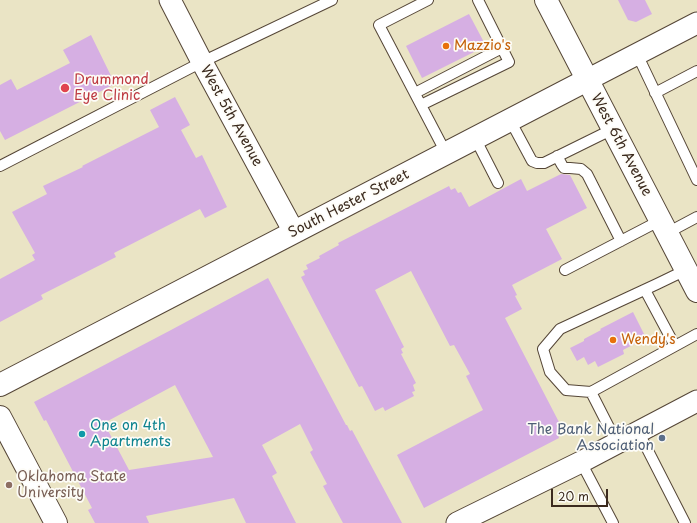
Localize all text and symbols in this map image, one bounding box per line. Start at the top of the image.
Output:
place label: Mazzio's [454,38,511,54]
marker: Mazzio's [441,41,451,51]
street label: West 5th Avenue [196,63,266,169]
place label: Drummond Eye Clinic [74,72,149,104]
marker: Drummond Eye Clinic [59,82,71,94]
street label: West 6th Avenue [587,91,655,199]
street label: South Hester Street [286,166,412,242]
place label: Wendy's [621,332,676,348]
marker: Wendy's [608,335,618,345]
place label: One on 4th Apartments [90,418,171,450]
place label: The Bank National Association [527,422,654,454]
marker: One on 4th Apartments [77,429,87,439]
marker: The Bank National Association [657,433,667,443]
place label: Oklahoma State University [17,469,126,502]
marker: Oklahoma State University [4,480,14,490]
scale bar [553,481,610,507]
text: 20 m [558,487,589,505]

